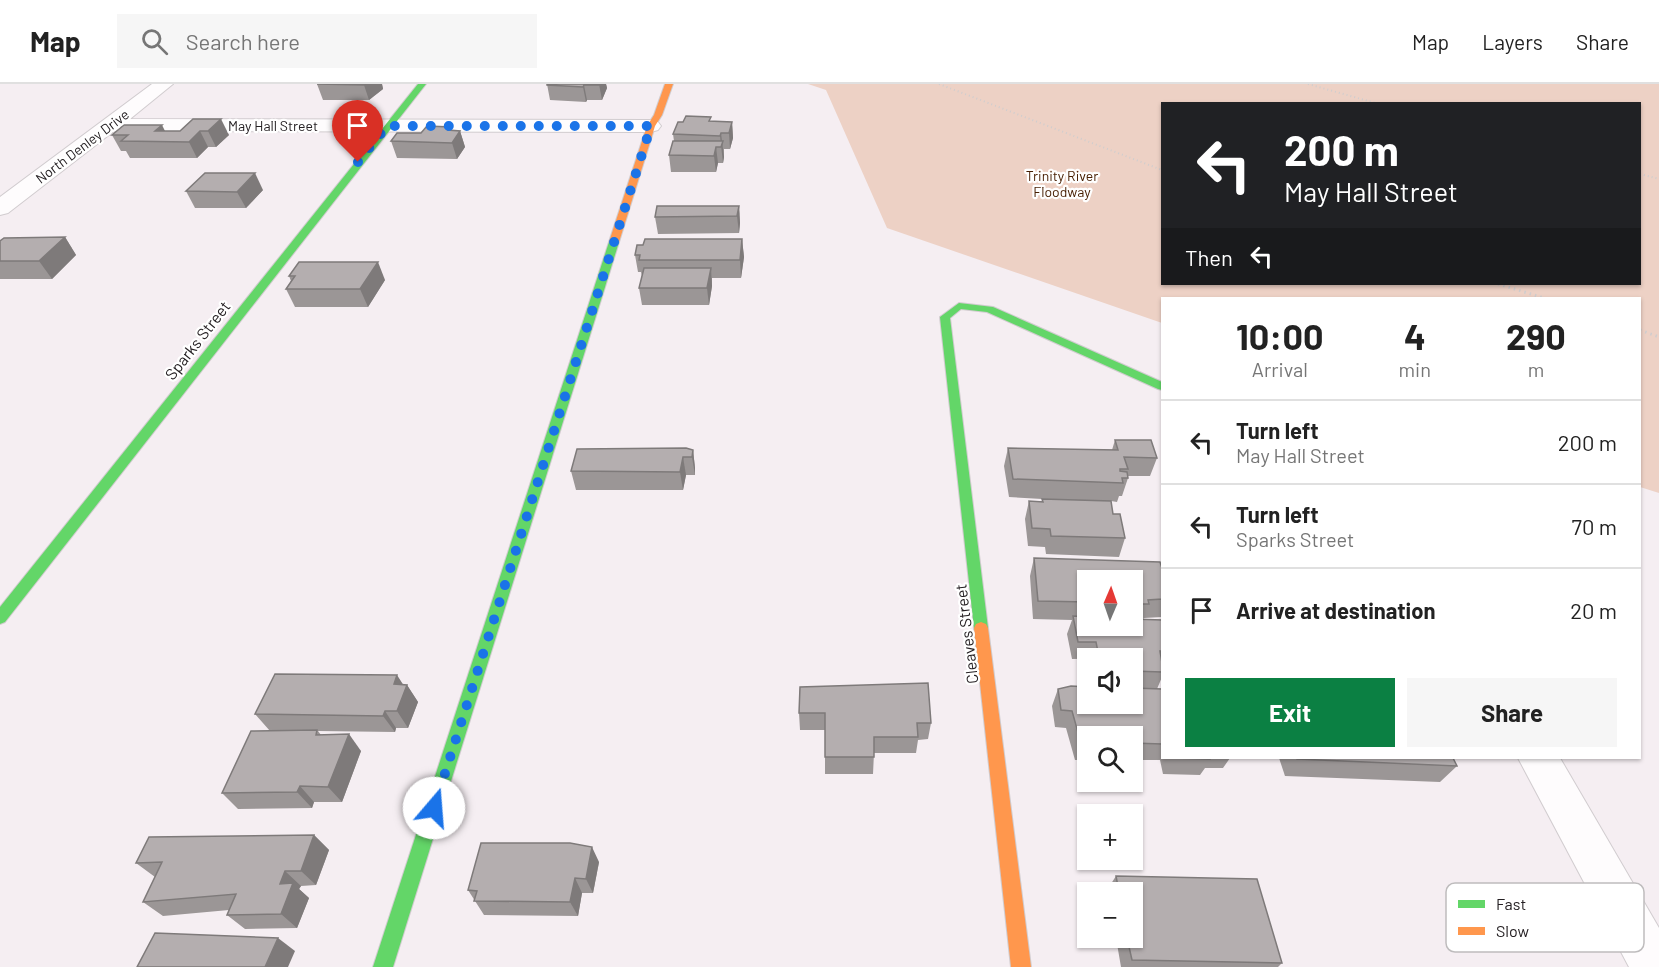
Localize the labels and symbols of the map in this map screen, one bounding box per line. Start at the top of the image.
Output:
pin [332,100,383,162]
street label: North Denley Drive [32,105,132,187]
street label: May Hall Street [228,117,318,134]
park label: Trinity River Floodway [1026,167,1098,200]
street label: Sparks Street [160,297,234,383]
north arrow [1077,570,1143,636]
street label: Cleaves Street [950,583,982,685]
position arrow [402,776,466,840]
legend [1446,883,1644,952]
text: Fast [1496,894,1526,913]
text: Slow [1496,921,1529,940]

